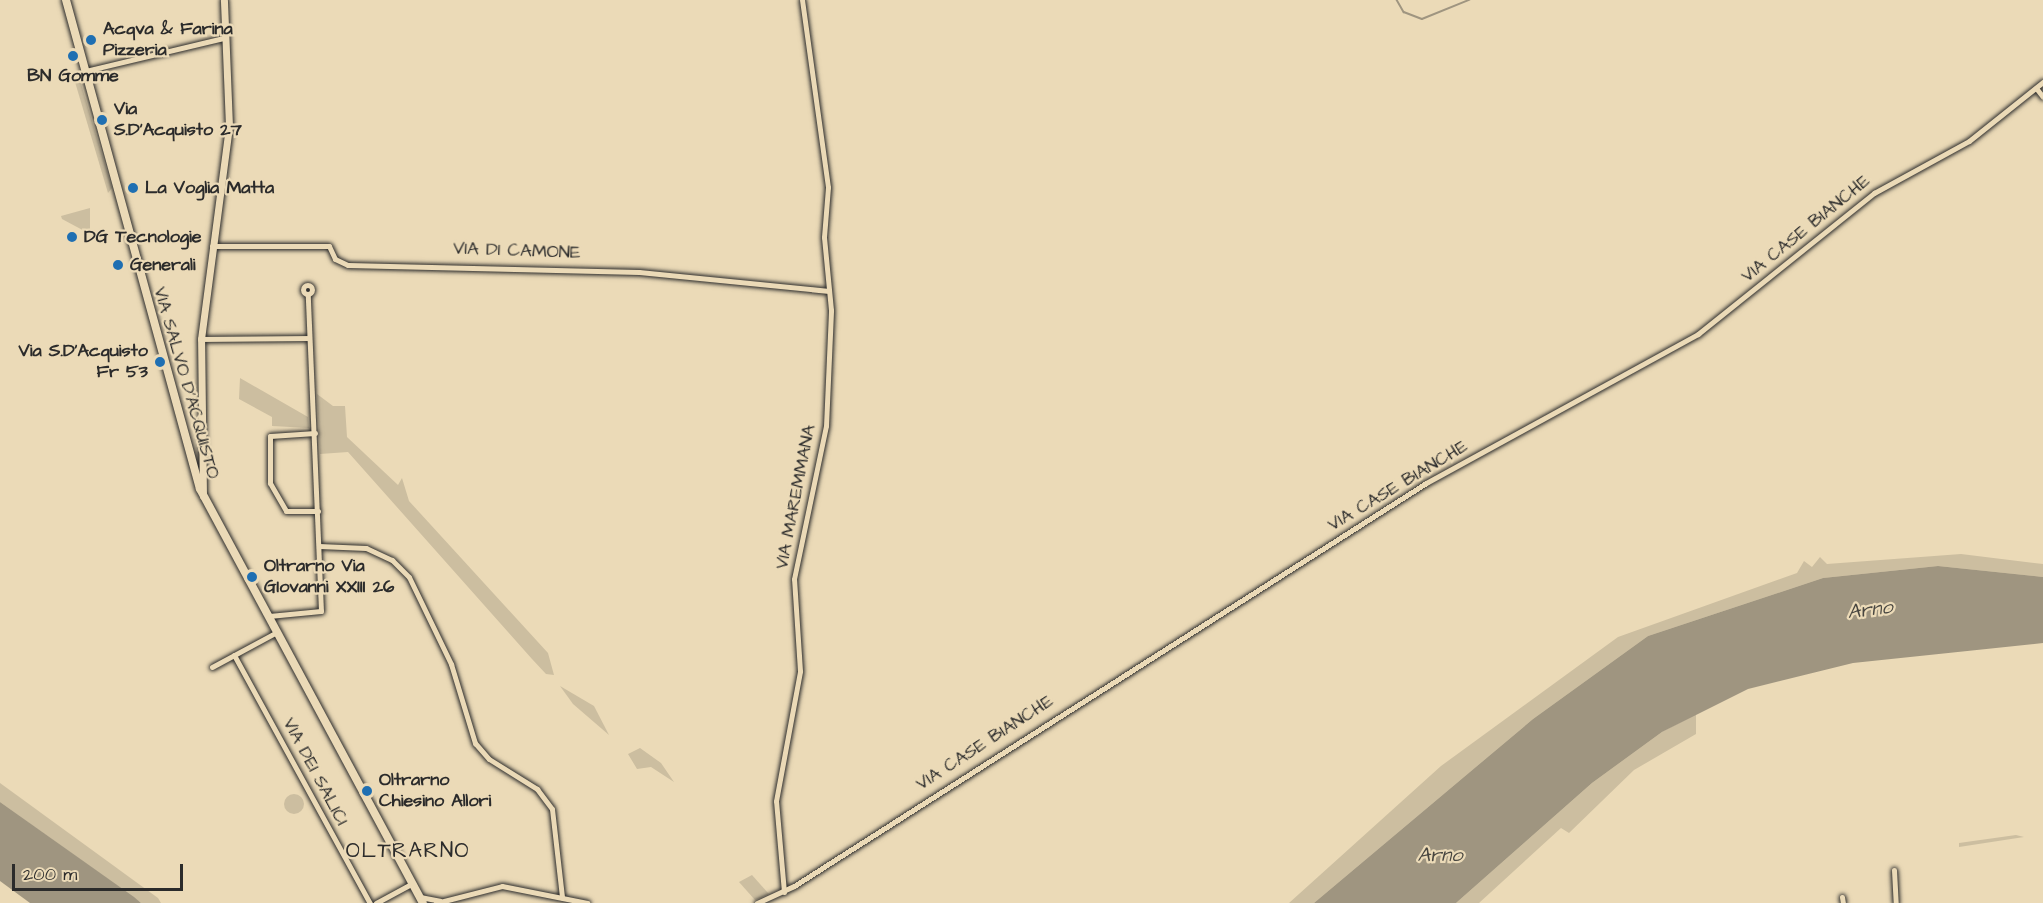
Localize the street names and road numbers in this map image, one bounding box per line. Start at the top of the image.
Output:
street label: VIA CASE BIANCHE [1737,171,1875,287]
street label: VIA DI CAMONE [453,238,581,264]
street label: VIA SALVO D'ACQUISTO [148,285,224,481]
street label: VIA MAREMMANA [771,423,821,571]
street label: VIA CASE BIANCHE [1324,436,1472,536]
street label: VIA CASE BIANCHE [912,691,1058,795]
street label: VIA DEI SALICI [278,715,352,829]

